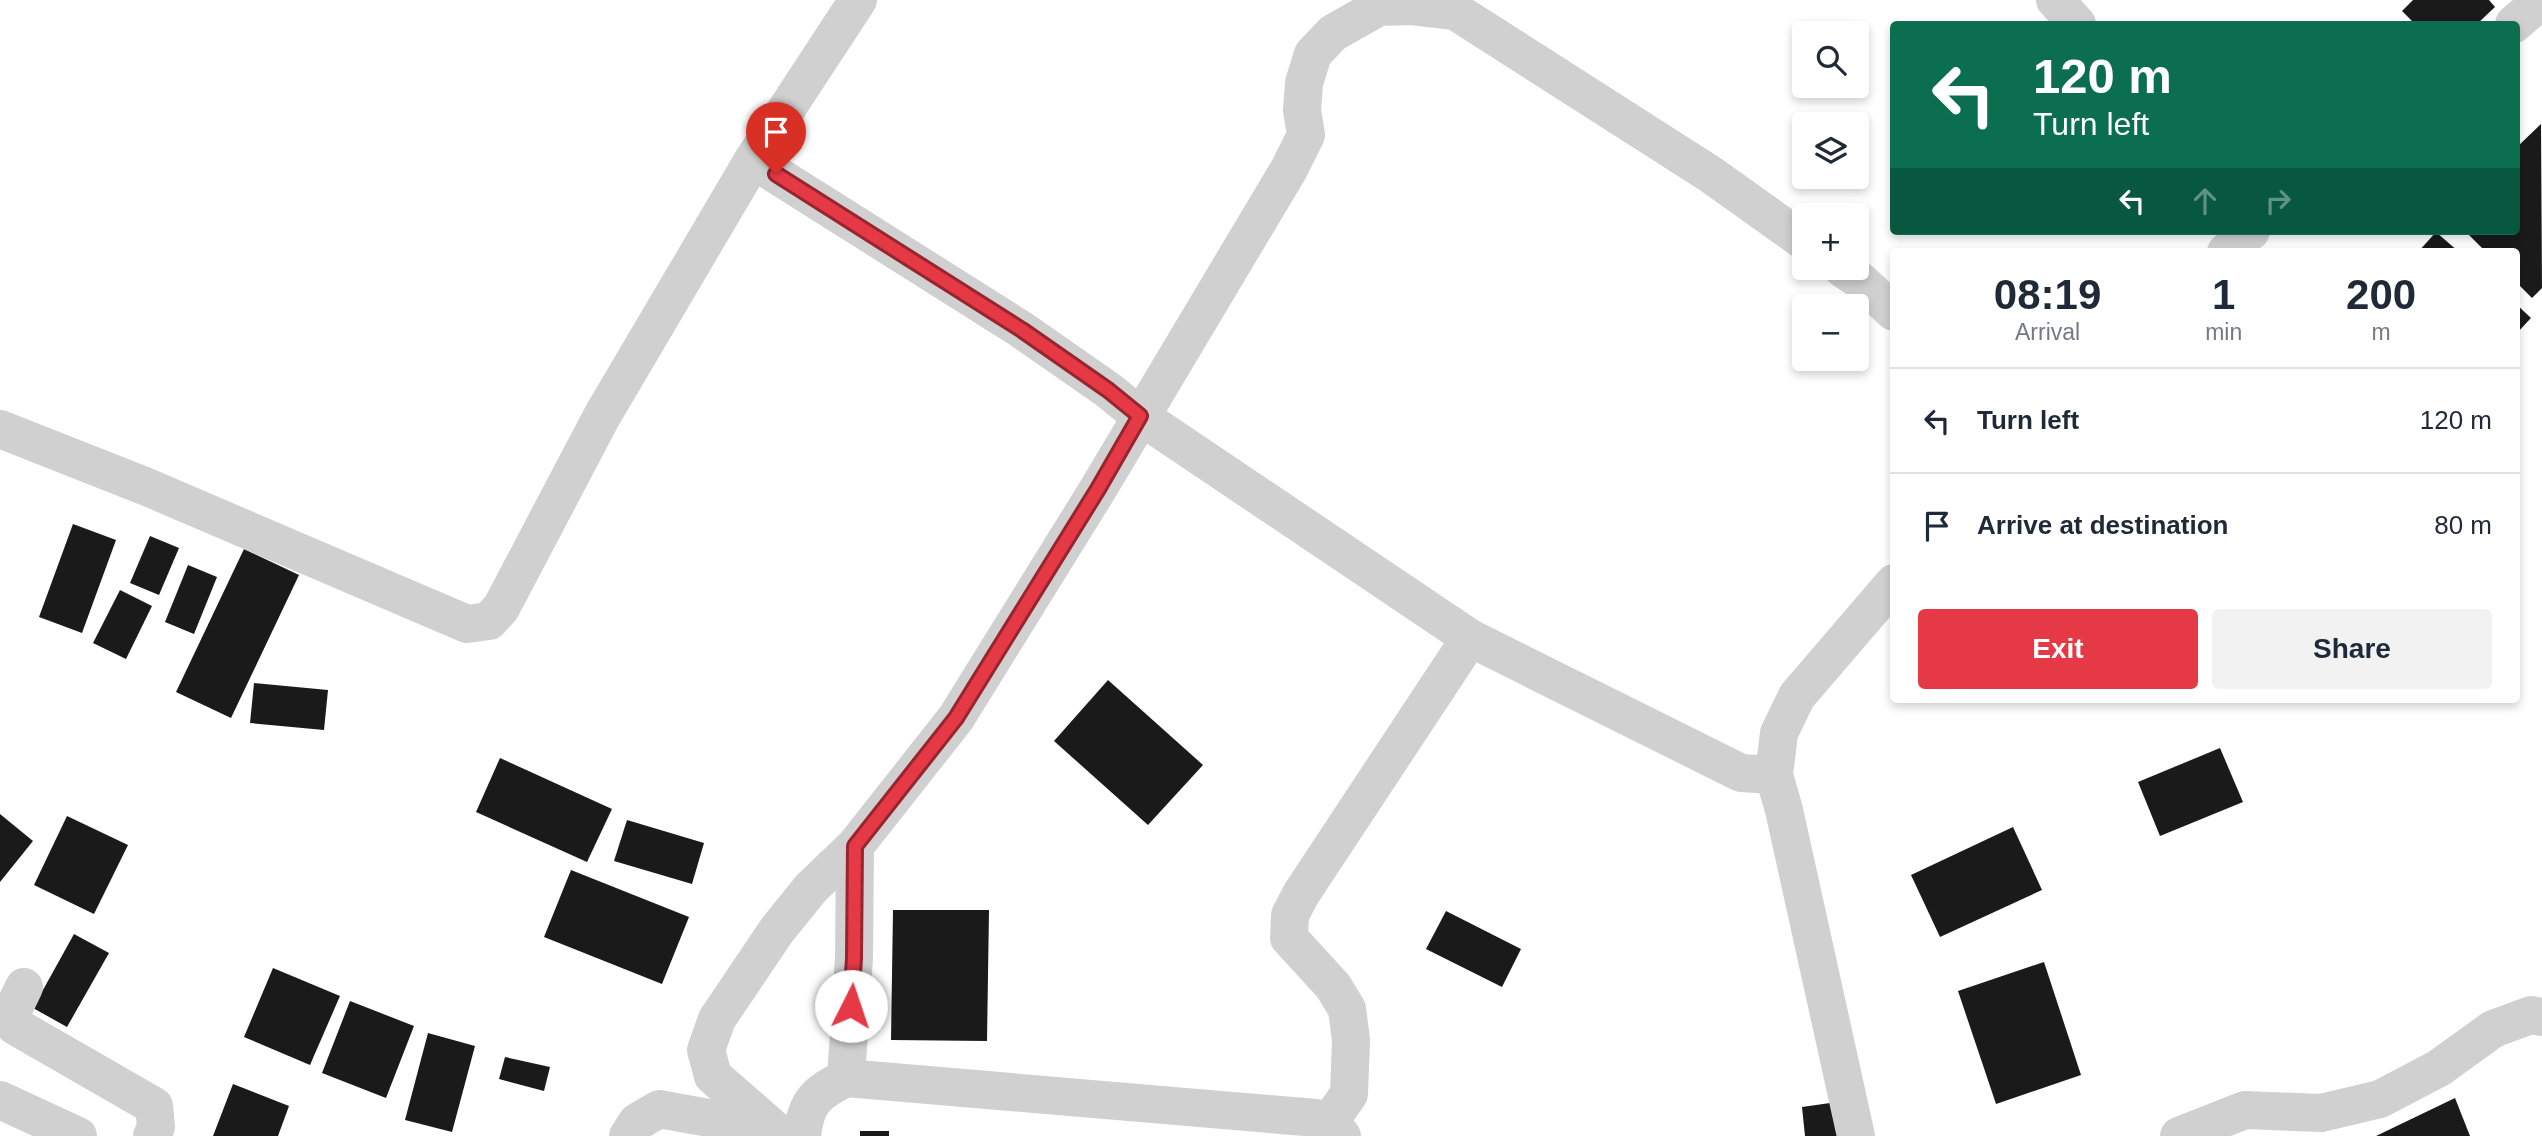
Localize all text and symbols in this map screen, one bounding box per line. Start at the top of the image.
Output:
map controls [1792,21,1869,371]
button: search [1792,21,1869,98]
icon: left [1918,49,2009,140]
text: 120 m [2033,49,2172,103]
pin [746,102,806,174]
text: Turn left [2033,106,2149,142]
button: layers [1792,112,1869,189]
icon: arrive [757,113,795,151]
icon: left [2113,182,2151,220]
icon: ahead [2186,182,2224,220]
icon: right [2259,182,2297,220]
button: + [1792,203,1869,280]
text: 08:19 [1994,271,2101,318]
text: 1 [2212,271,2235,318]
text: 200 [2346,271,2416,318]
button: − [1792,294,1869,371]
text: Arrival [2015,319,2080,345]
text: min [2205,319,2242,345]
text: m [2372,319,2391,345]
icon: left [1918,402,1956,440]
text: Turn left [1977,405,2079,435]
text: 120 m [2420,405,2492,435]
icon: arrive [1918,507,1956,545]
text: Arrive at destination [1977,510,2228,540]
text: 80 m [2434,510,2492,540]
button: Exit [1918,609,2198,689]
button: Share [2212,609,2492,689]
position arrow [814,969,888,1043]

